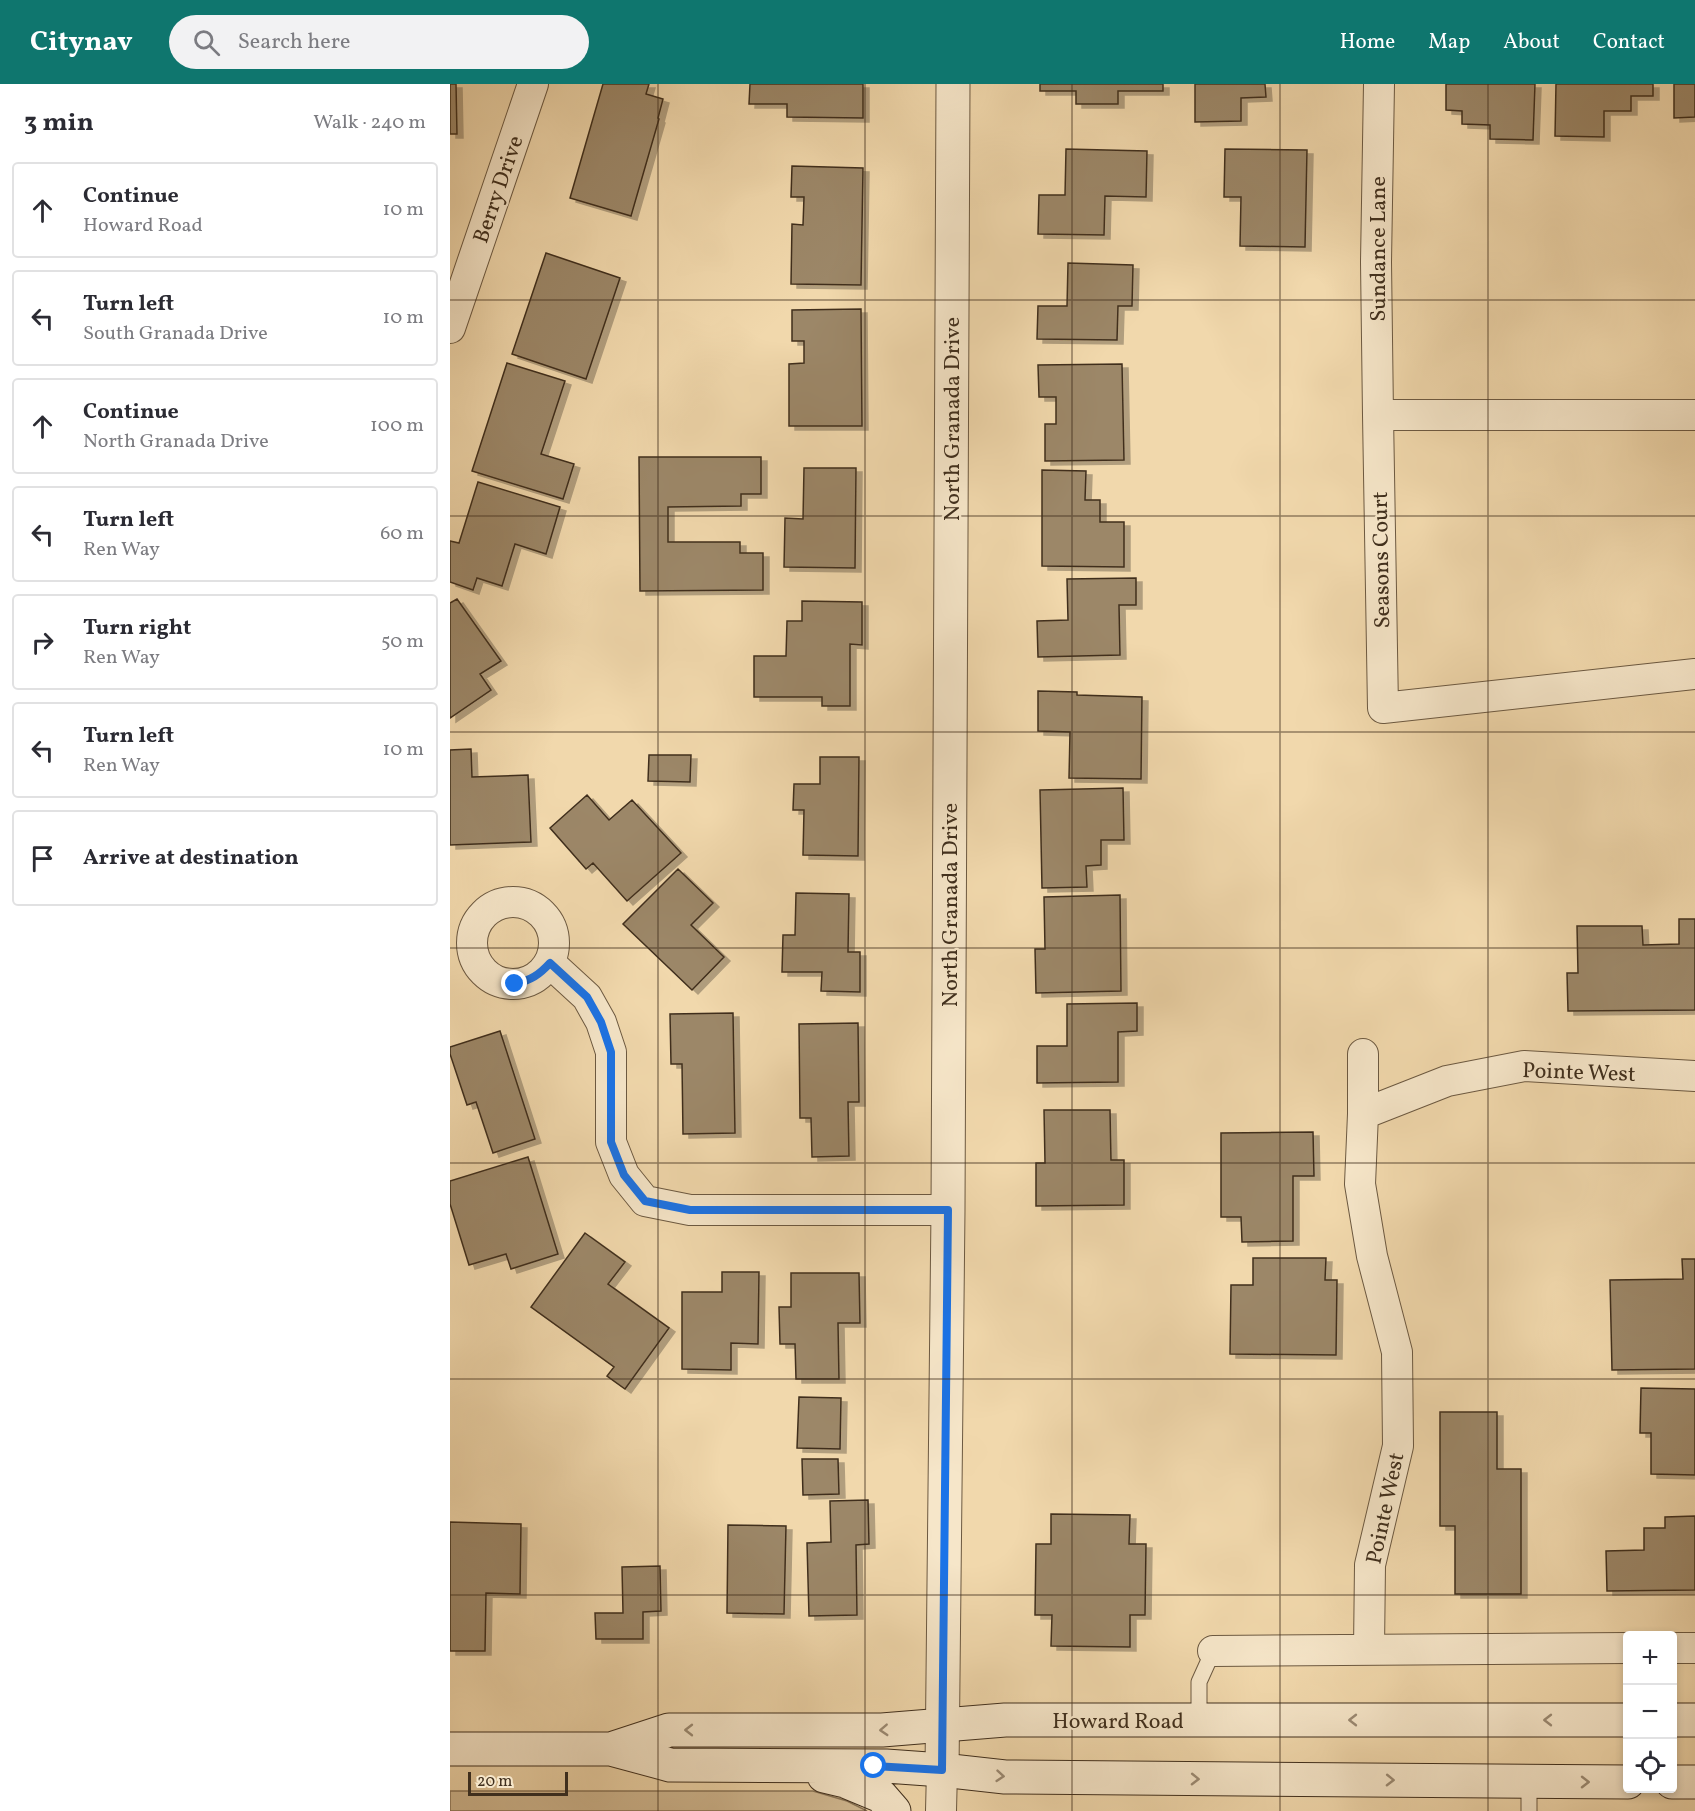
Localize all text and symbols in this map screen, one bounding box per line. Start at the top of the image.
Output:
search box [169,15,589,69]
text: Citynav [30,23,133,62]
icon: search [190,26,223,59]
text: Search here [238,27,350,58]
text: Home [1340,28,1395,57]
text: Map [1428,28,1470,57]
text: About [1503,28,1560,57]
text: Contact [1593,28,1665,57]
text: 3 min [24,105,94,141]
text: Walk · 240 m [313,109,426,137]
street label: Berry Drive [466,132,532,248]
street label: Sundance Lane [1364,176,1395,322]
text: Continue [83,181,179,212]
icon: ahead [26,194,59,227]
text: 10 m [383,196,424,224]
text: Howard Road [83,212,203,240]
text: Turn left [83,289,174,320]
icon: left [26,302,59,335]
text: 10 m [383,304,424,332]
street label: North Granada Drive [938,317,969,521]
text: South Granada Drive [83,320,268,348]
text: Continue [83,397,179,428]
icon: ahead [26,410,59,443]
text: 100 m [370,412,424,440]
text: North Granada Drive [83,428,269,456]
street label: Seasons Court [1366,491,1399,629]
text: Turn left [83,505,174,536]
icon: left [26,518,59,551]
text: 60 m [380,520,424,548]
text: Ren Way [83,536,160,564]
text: Turn right [83,613,191,644]
icon: right [26,626,59,659]
text: 50 m [381,628,424,656]
text: Ren Way [83,644,160,672]
text: Turn left [83,721,174,752]
icon: left [26,734,59,767]
text: 10 m [383,736,424,764]
text: Ren Way [83,752,160,780]
street label: North Granada Drive [936,803,967,1007]
icon: arrive [26,842,59,875]
text: Arrive at destination [83,843,299,874]
route end [501,970,527,996]
street label: Pointe West [1522,1056,1636,1091]
street label: Pointe West [1359,1450,1413,1567]
map controls [1623,1631,1677,1793]
button: + [1623,1631,1677,1685]
button: − [1623,1685,1677,1739]
street label: Howard Road [1052,1707,1184,1738]
one-way arrow [1348,1714,1357,1726]
one-way arrow [1543,1714,1552,1726]
one-way arrow [880,1723,889,1736]
one-way arrow [685,1724,694,1736]
button: locate [1623,1739,1677,1793]
route start [860,1752,886,1778]
scale bar [468,1769,568,1796]
one-way arrow [995,1769,1004,1782]
text: 20 m [477,1771,512,1793]
one-way arrow [1190,1773,1199,1785]
one-way arrow [1385,1774,1394,1787]
one-way arrow [1580,1776,1589,1788]

